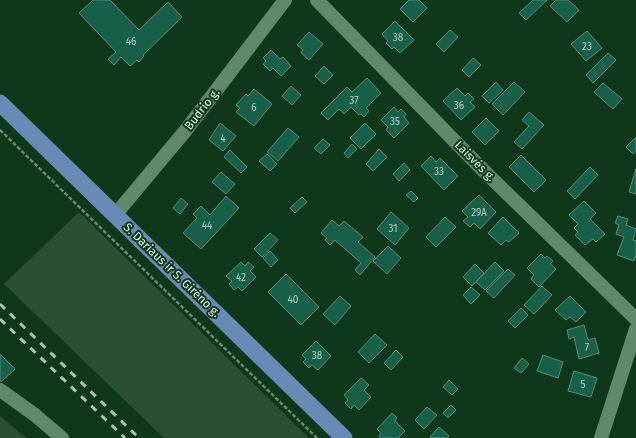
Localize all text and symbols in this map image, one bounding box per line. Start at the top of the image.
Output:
house number: 38 [393,32,404,44]
house number: 46 [126,36,136,48]
house number: 23 [582,41,592,53]
street label: Budrio g. [181,85,223,133]
house number: 37 [349,95,359,107]
house number: 36 [454,100,464,112]
house number: 6 [251,102,257,114]
house number: 35 [390,116,400,128]
house number: 4 [220,133,226,145]
street label: Laisvės g. [452,138,498,184]
house number: 33 [434,166,444,178]
house number: 29A [471,207,487,219]
street label: S. Dariaus ir S. Girėno g. [121,220,223,320]
house number: 44 [202,220,213,232]
house number: 31 [388,223,398,235]
house number: 42 [236,272,246,284]
house number: 40 [288,294,299,306]
house number: 7 [585,342,590,354]
house number: 38 [312,350,323,362]
house number: 5 [580,379,586,391]

